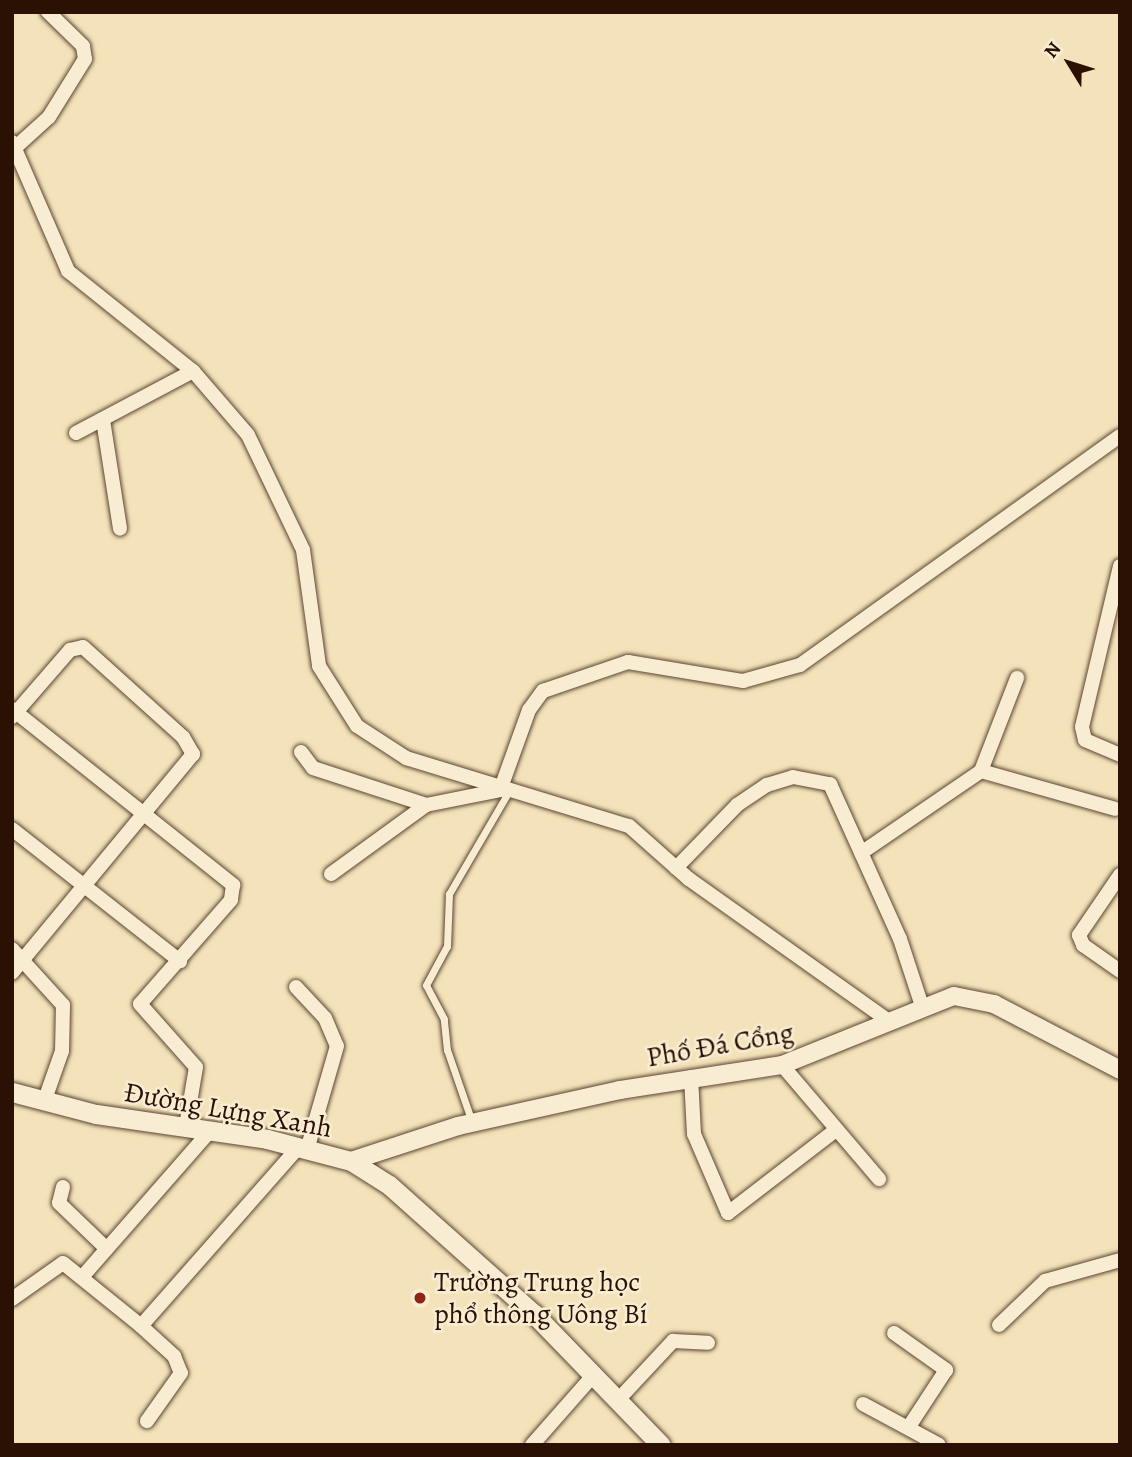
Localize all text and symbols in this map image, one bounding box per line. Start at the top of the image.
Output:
north arrow [1034,28,1104,98]
text: N [1038,37,1067,64]
street label: Phố Đá Cổng [644,1016,796,1074]
street label: Đường Lựng Xanh [121,1075,335,1145]
place label: Trường Trung học phổ thông Uông Bí [434,1265,648,1331]
marker: Trường Trung học phổ thông Uông Bí [412,1290,428,1306]

